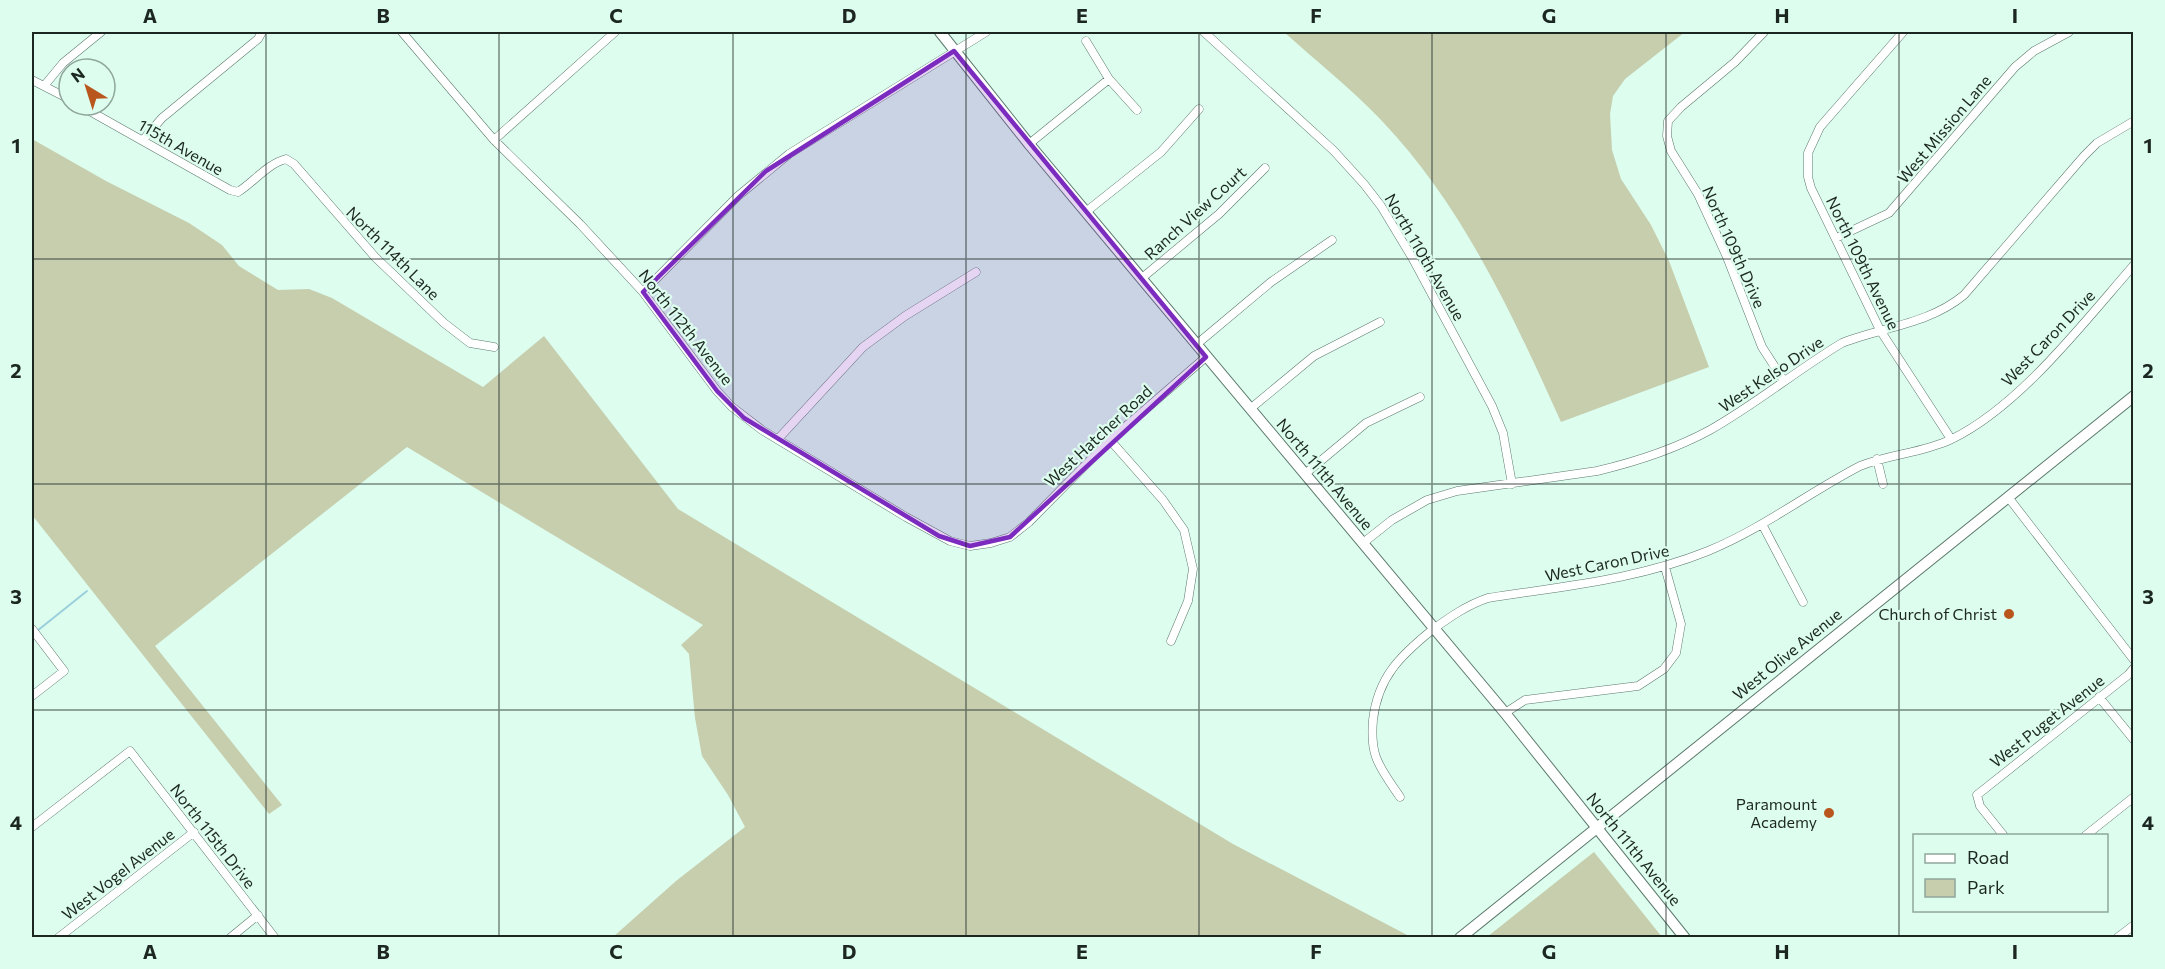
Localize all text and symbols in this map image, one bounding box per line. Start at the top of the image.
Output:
text: A [143,3,157,27]
text: B [376,3,390,27]
text: C [609,3,623,27]
text: D [842,3,856,27]
text: E [1076,3,1088,27]
text: F [1310,3,1322,27]
text: G [1542,3,1556,27]
text: H [1775,3,1790,27]
text: I [2012,3,2018,27]
north arrow [57,57,117,117]
text: N [67,64,88,86]
street label: West Mission Lane [1893,71,1994,187]
street label: 115th Avenue [135,115,227,179]
text: 1 [11,133,21,157]
text: 1 [2143,133,2153,157]
street label: Ranch View Court [1140,162,1250,263]
street label: North 109th Drive [1699,183,1770,311]
street label: North 110th Avenue [1381,190,1469,323]
street label: North 109th Avenue [1823,193,1904,333]
street label: North 114th Lane [343,202,444,303]
street label: North 112th Avenue [635,265,737,388]
street label: West Caron Drive [1997,286,2098,390]
street label: West Kelso Drive [1715,332,1826,415]
text: 2 [10,358,22,382]
text: 2 [2142,358,2154,382]
street label: West Hatcher Road [1040,381,1155,490]
street label: North 111th Avenue [1273,414,1377,533]
street label: West Caron Drive [1543,540,1671,585]
text: 3 [10,584,22,608]
text: 3 [2142,584,2154,608]
street label: West Olive Avenue [1728,604,1845,703]
place label: Church of Christ [1878,604,1997,623]
marker: Church of Christ [2002,607,2016,621]
street label: West Puget Avenue [1986,670,2107,771]
street label: North 115th Drive [167,780,260,892]
street label: North 111th Avenue [1583,789,1686,909]
place label: Paramount Academy [1736,794,1817,831]
marker: Paramount Academy [1822,806,1836,820]
text: 4 [10,810,22,834]
text: 4 [2142,810,2154,834]
street label: West Vogel Avenue [58,824,178,923]
legend [1913,834,2108,912]
text: Road [1967,846,2009,868]
text: Park [1967,876,2005,898]
text: A [143,939,157,963]
text: B [376,939,390,963]
text: C [609,939,623,963]
text: D [842,939,856,963]
text: E [1076,939,1088,963]
text: F [1310,939,1322,963]
text: G [1542,939,1556,963]
text: H [1775,939,1790,963]
text: I [2012,939,2018,963]

